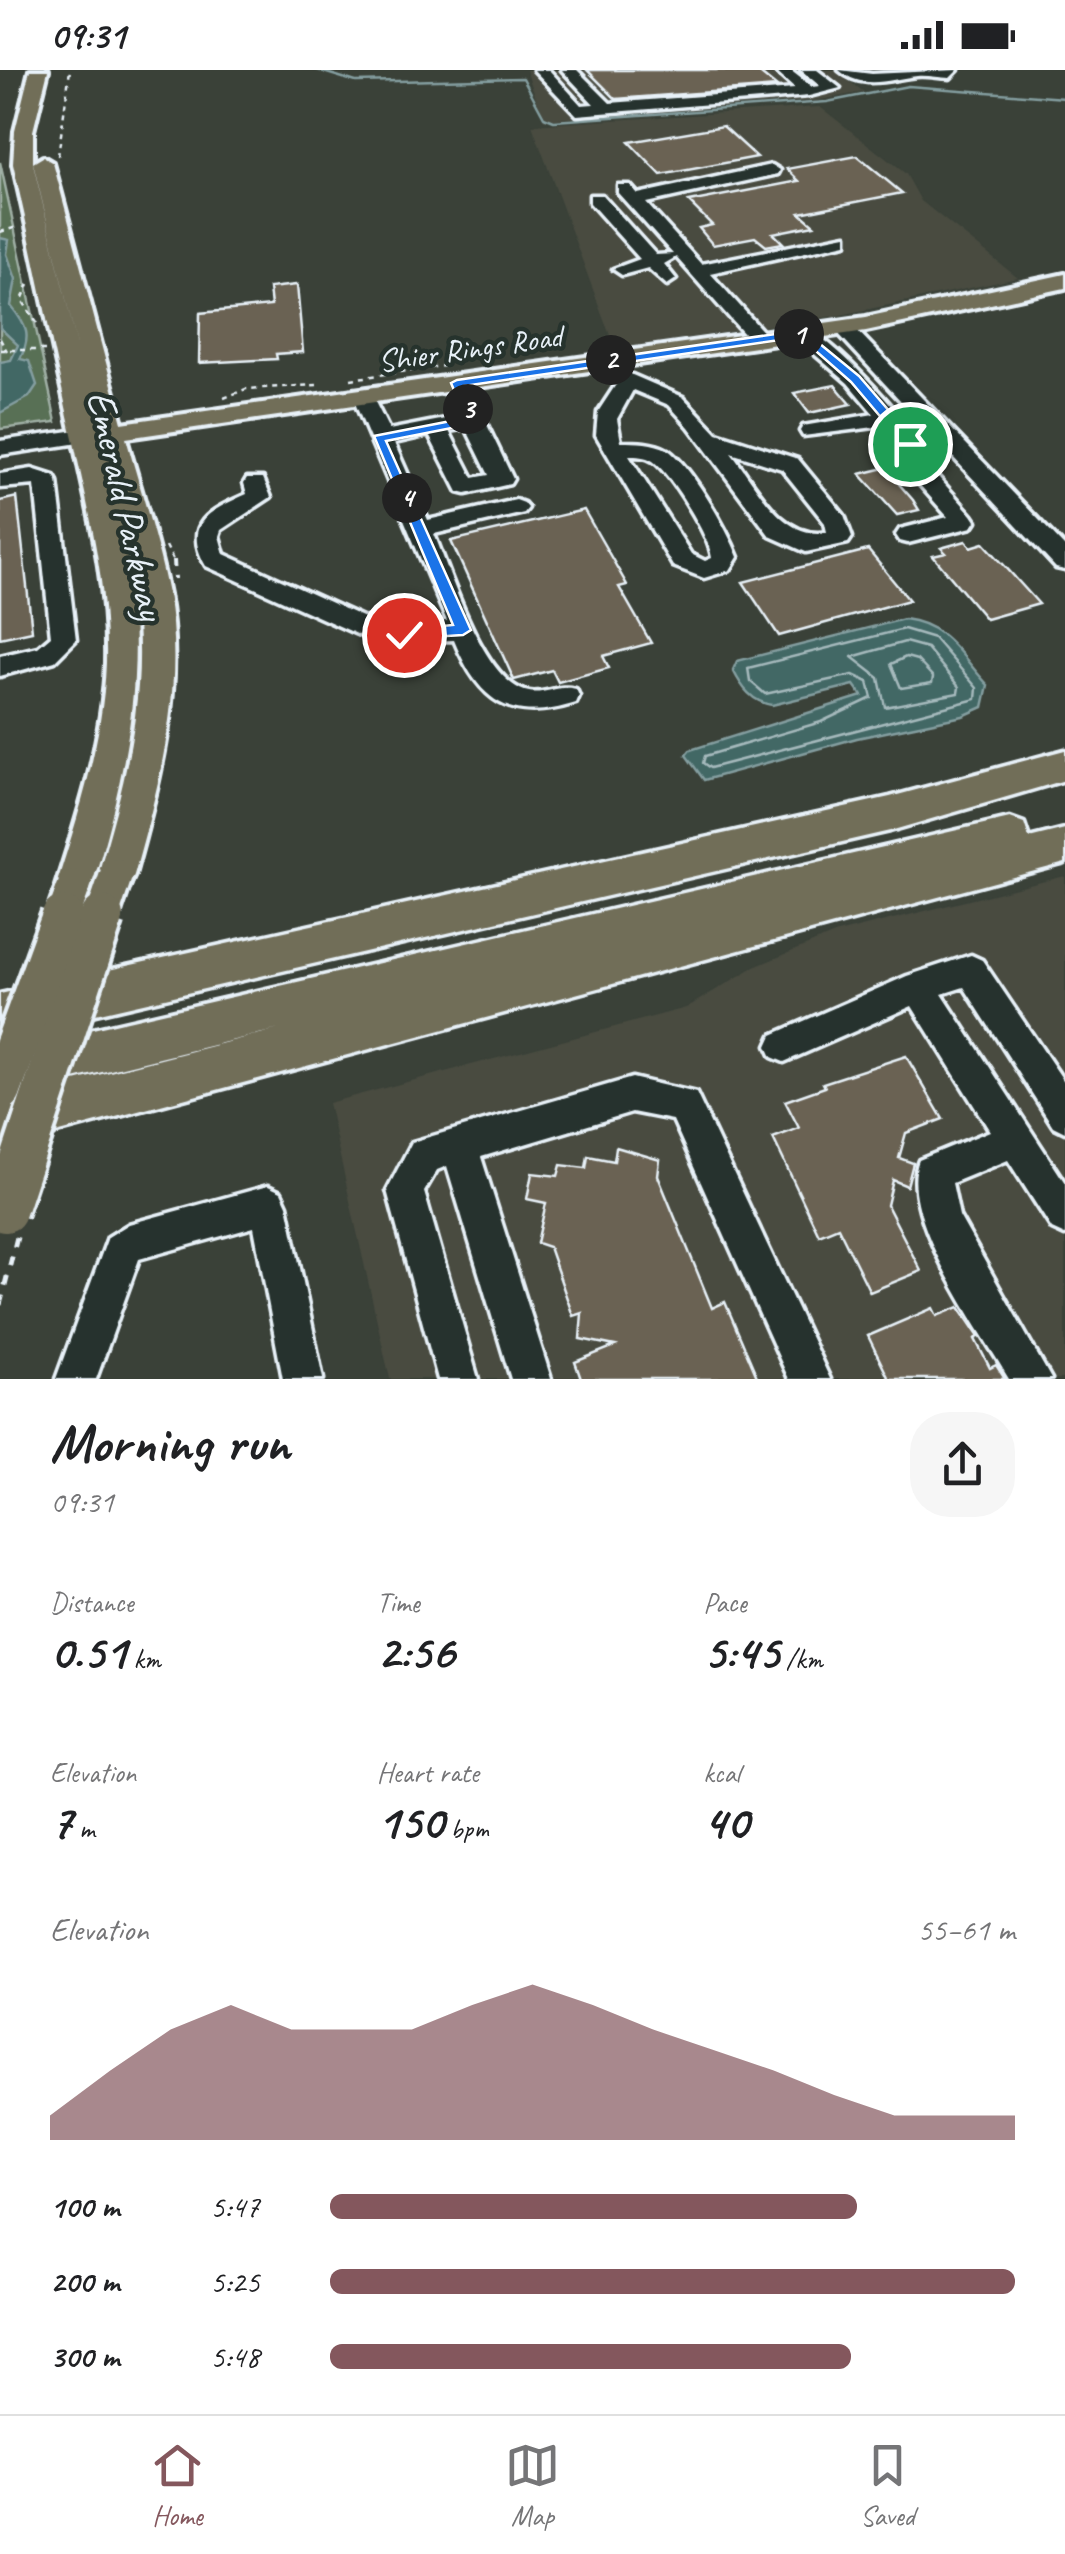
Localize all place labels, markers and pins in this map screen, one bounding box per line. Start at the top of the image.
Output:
pin: 1 [774,309,824,359]
pin: 2 [586,335,636,385]
pin: 3 [443,384,493,434]
pin [868,402,953,487]
pin: 4 [382,473,432,523]
pin [362,593,447,678]

